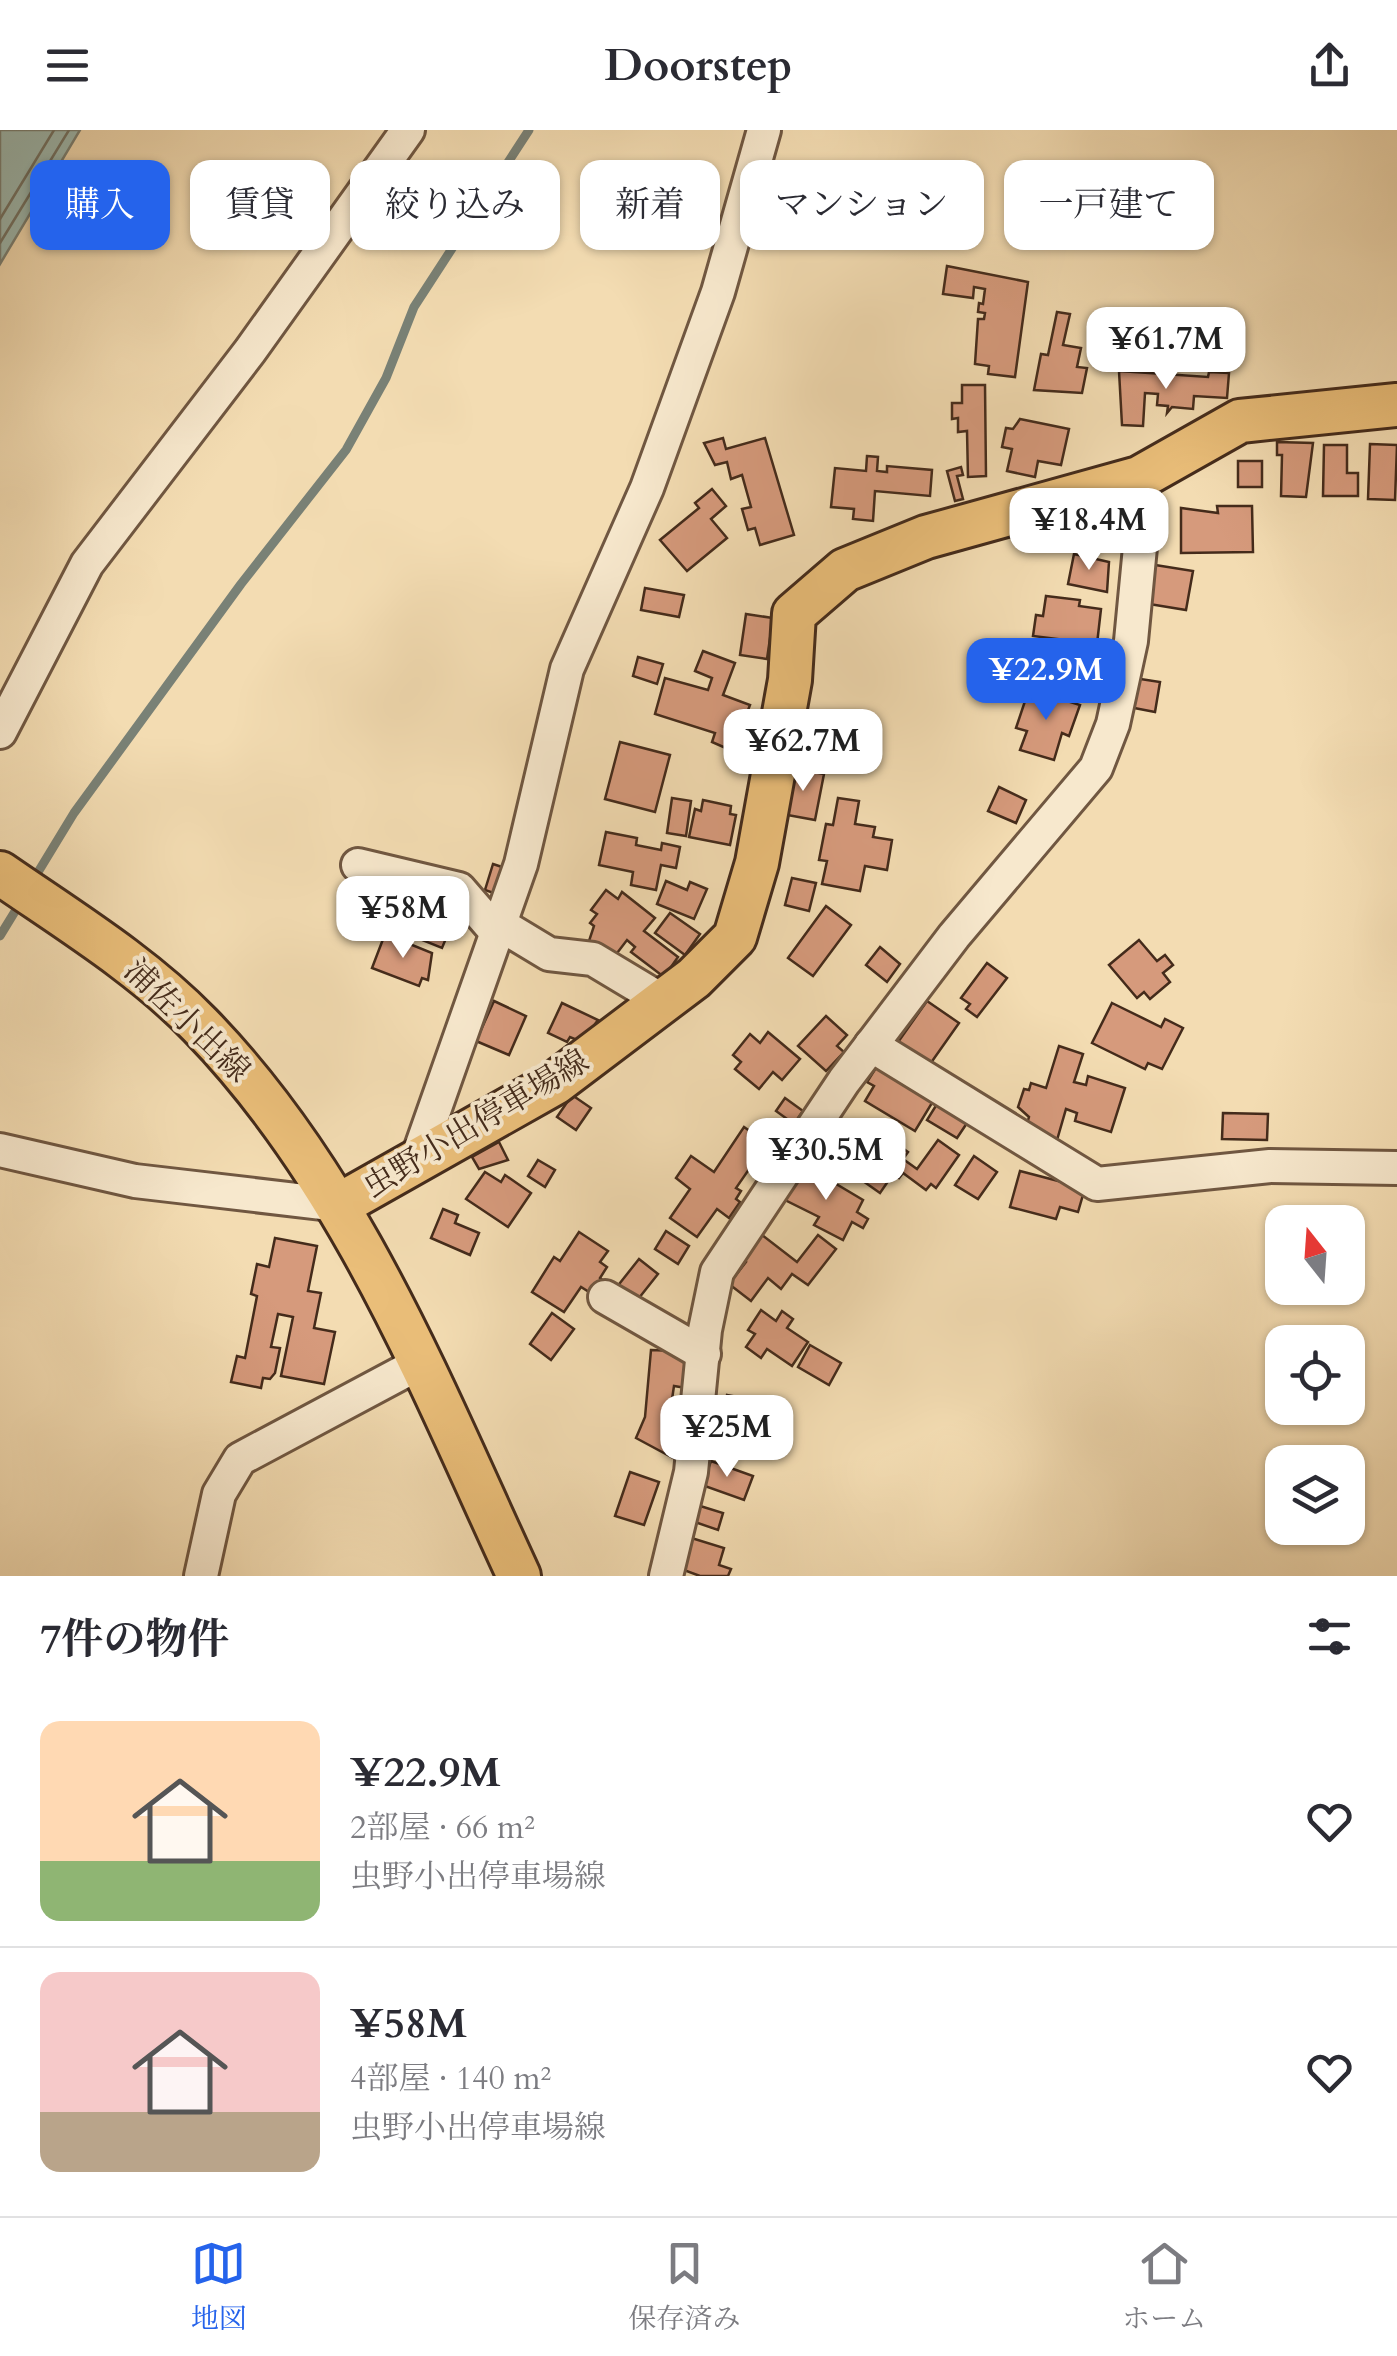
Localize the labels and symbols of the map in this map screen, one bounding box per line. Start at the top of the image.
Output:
pin: ¥61.7M [1085,307,1247,392]
pin: ¥18.4M [1008,488,1170,573]
pin: ¥22.9M [965,638,1127,723]
pin: ¥62.7M [722,709,884,794]
pin: ¥58M [344,876,462,961]
street label: 浦佐小出線 [114,950,260,1092]
street label: 虫野小出停車場線 [355,1039,597,1209]
pin: ¥30.5M [745,1118,907,1203]
north arrow [1265,1205,1365,1305]
pin: ¥25M [668,1395,786,1480]

